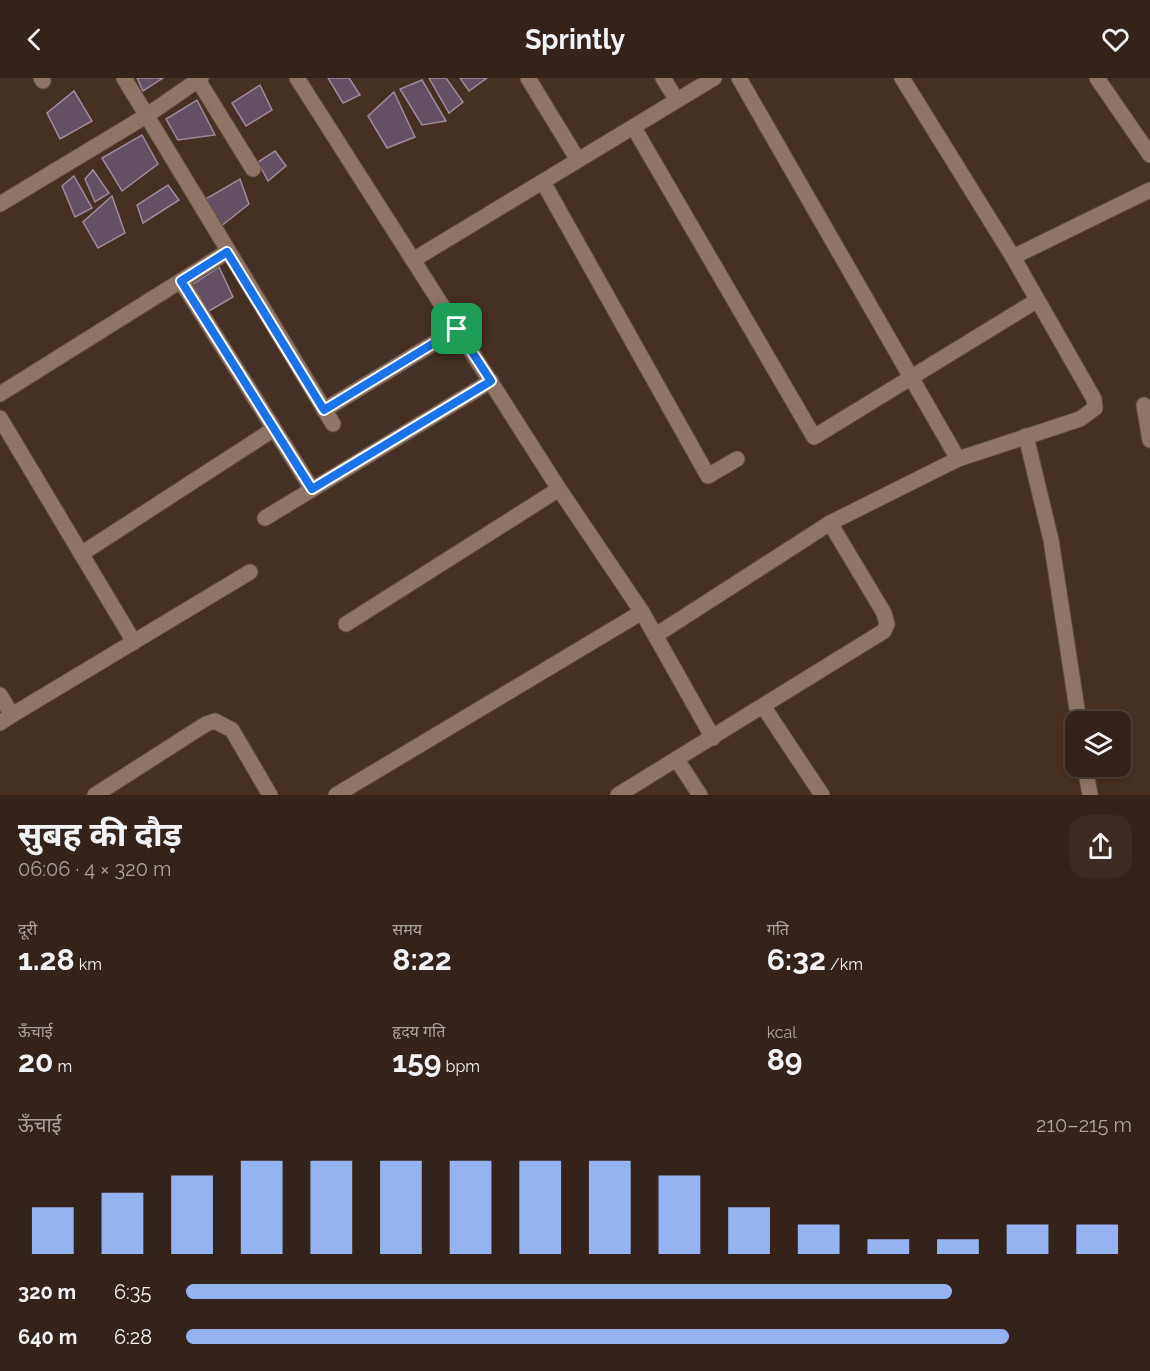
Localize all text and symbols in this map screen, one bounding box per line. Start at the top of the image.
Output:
icon: back [18,23,51,56]
icon: heart [1099,23,1132,56]
text: Sprintly [525,24,625,55]
pin [431,303,482,354]
icon: arrive [440,312,473,345]
map controls [1065,711,1131,777]
button: layers [1065,711,1131,777]
text: सुबह की दौड़ [18,815,181,854]
button: share [1069,815,1132,878]
text: 06:06 · 4 × 320 m [18,857,171,881]
text: दूरी [18,920,37,939]
text: समय [392,920,422,939]
text: गति [767,920,789,939]
text: 1.28 [18,942,75,977]
text: 8:22 [392,942,452,977]
text: 6:32 [767,942,826,977]
text: km [75,955,102,974]
text: /km [826,955,863,974]
text: ऊँचाई [18,1022,53,1041]
text: हृदय गति [392,1022,445,1041]
text: kcal [767,1023,797,1042]
text: 89 [767,1042,802,1077]
text: 20 [18,1044,53,1079]
text: 159 [392,1044,441,1079]
text: m [53,1057,72,1076]
text: bpm [441,1057,480,1076]
text: ऊँचाई [18,1113,61,1137]
text: 210–215 m [1036,1113,1132,1137]
text: 320 m [18,1280,76,1304]
text: 6:35 [114,1280,151,1304]
text: 640 m [18,1325,77,1349]
text: 6:28 [114,1325,152,1349]

